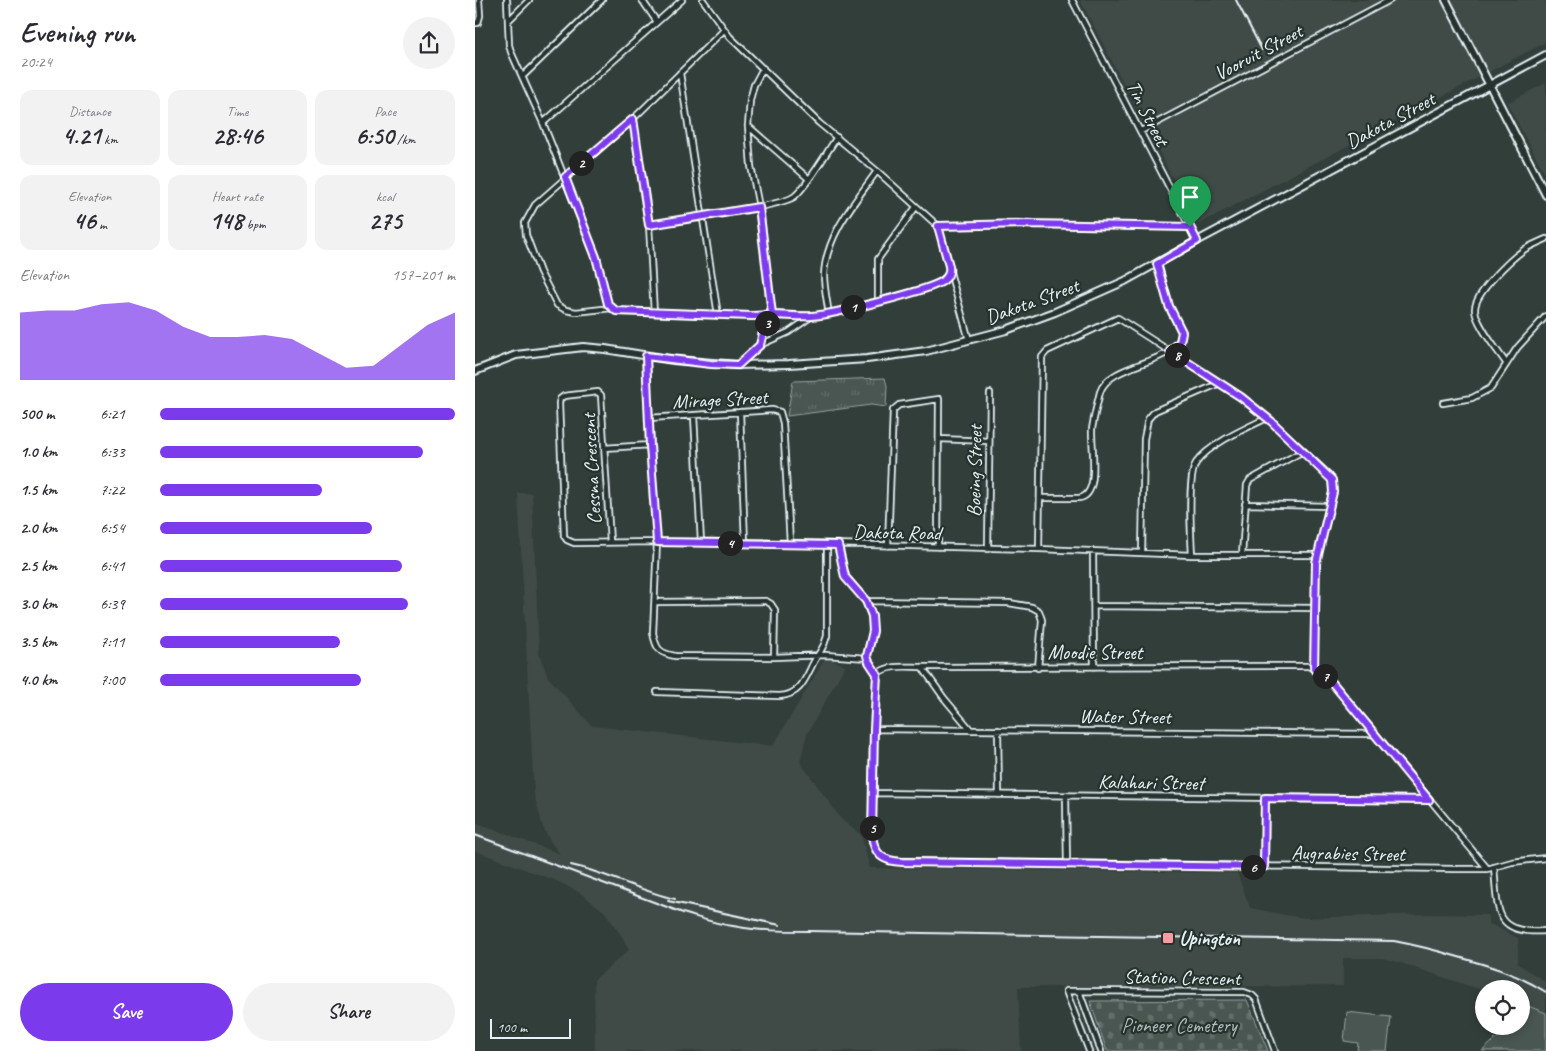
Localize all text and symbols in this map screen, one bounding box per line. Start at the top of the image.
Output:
text: Evening run [20,15,135,50]
button: share [403,17,455,69]
street label: Vooruit Street [1210,18,1309,86]
text: 20:24 [20,52,52,72]
street label: Tin Street [1121,76,1176,152]
street label: Dakota Street [1341,85,1441,154]
text: Distance [69,103,111,120]
text: Time [227,103,248,120]
text: Pace [374,103,396,120]
text: 4.21 [62,120,101,152]
text: 28:46 [212,120,263,152]
text: 6:50 [355,120,394,152]
text: km [101,131,118,148]
text: /km [394,131,415,148]
pin: 2 [569,150,593,176]
text: 2 [578,155,585,172]
pin [1169,176,1211,227]
icon: arrive [1176,183,1204,211]
text: Elevation [68,188,111,205]
text: Heart rate [212,188,263,205]
text: kcal [376,188,394,205]
text: 46 [73,205,96,237]
text: 148 [209,205,243,237]
text: 275 [369,205,402,237]
text: m [96,216,107,233]
text: bpm [243,216,266,233]
text: Elevation [20,265,69,285]
text: 157–201 m [392,265,455,285]
street label: Dakota Street [982,272,1084,330]
pin: 1 [841,294,865,320]
text: 1 [850,299,857,316]
pin: 3 [755,310,779,336]
text: 3 [764,315,771,332]
pin: 8 [1165,342,1189,368]
text: 8 [1174,347,1181,364]
street label: Mirage Street [672,384,771,414]
text: 500 m [20,404,54,424]
text: 6:21 [100,404,125,424]
street label: Cessna Crescent [576,411,607,525]
street label: Boeing Street [961,423,988,517]
text: 1.0 km [20,442,57,462]
text: 6:33 [100,442,125,462]
text: 1.5 km [20,480,57,500]
text: 7:22 [100,480,125,500]
text: 2.0 km [20,518,57,538]
text: 6:54 [100,518,125,538]
street label: Dakota Road [853,519,944,546]
pin: 4 [717,530,743,556]
text: 4 [727,535,734,552]
text: 2.5 km [20,556,57,576]
text: 6:41 [100,556,125,576]
text: 3.0 km [20,594,57,614]
text: 6:39 [100,594,125,614]
text: 3.5 km [20,632,57,652]
text: 7:11 [100,632,125,652]
street label: Moodie Street [1048,640,1145,665]
pin: 7 [1313,664,1337,688]
text: 7 [1322,668,1329,685]
text: 4.0 km [20,670,57,690]
text: 7:00 [100,670,125,690]
street label: Water Street [1079,703,1173,730]
street label: Kalahari Street [1098,769,1208,796]
pin: 5 [859,816,885,840]
text: 5 [869,820,876,837]
street label: Augrabies Street [1291,840,1407,867]
pin: 6 [1241,854,1265,880]
text: 6 [1250,859,1257,876]
place label: Upington [1179,926,1241,951]
marker: Upington [1161,931,1175,945]
street label: Station Crescent [1124,964,1243,991]
map controls [1475,980,1530,1035]
button: locate [1475,980,1530,1035]
button: Save [20,983,233,1041]
button: Share [243,983,455,1041]
park label: Pioneer Cemetery [1121,1013,1239,1038]
scale bar [490,1016,571,1039]
text: 100 m [497,1019,527,1036]

